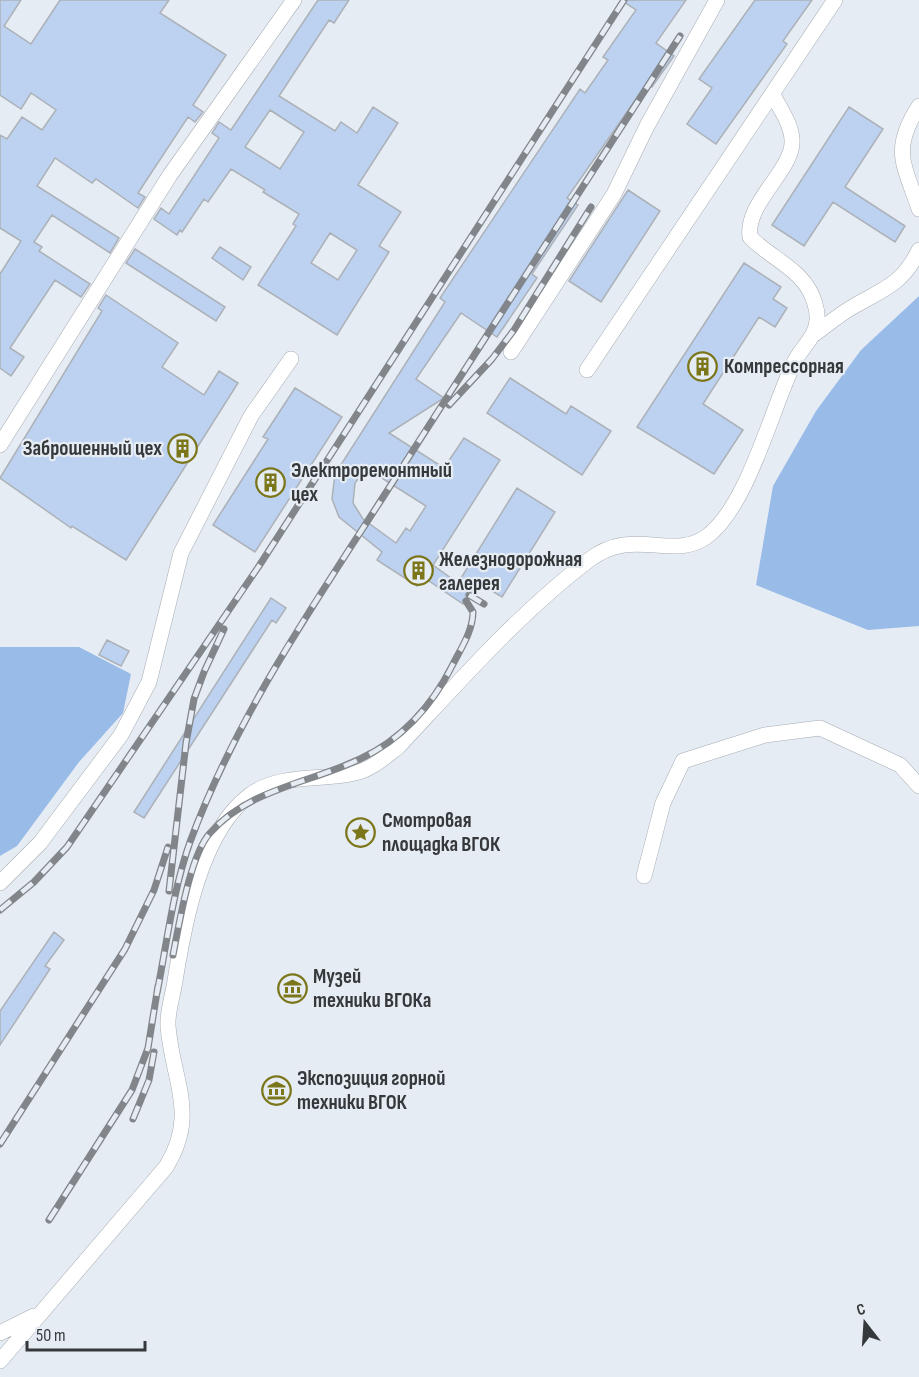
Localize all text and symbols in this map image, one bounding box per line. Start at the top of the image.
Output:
building icon: Компрессорная [687,350,719,382]
place label: Компрессорная [724,354,844,379]
building icon: Заброшенный цех [167,432,199,464]
place label: Заброшенный цех [23,436,162,461]
place label: Электроремонтный цех [291,458,452,507]
building icon: Электроремонтный цех [254,466,286,498]
place label: Железнодорожная галерея [439,547,582,596]
building icon: Железнодорожная галерея [402,555,434,587]
place label: Смотровая площадка ВГОК [382,808,501,857]
place icon: Смотровая площадка ВГОК [345,816,377,848]
place label: Музей техники ВГОКа [313,964,431,1013]
museum icon: Музей техники ВГОКа [276,972,308,1004]
place label: Экспозиция горной техники ВГОК [297,1066,445,1115]
museum icon: Экспозиция горной техники ВГОК [260,1074,292,1106]
north arrow [835,1293,895,1353]
text: С [854,1300,868,1320]
scale bar [27,1314,146,1352]
text: 50 m [36,1325,66,1346]

